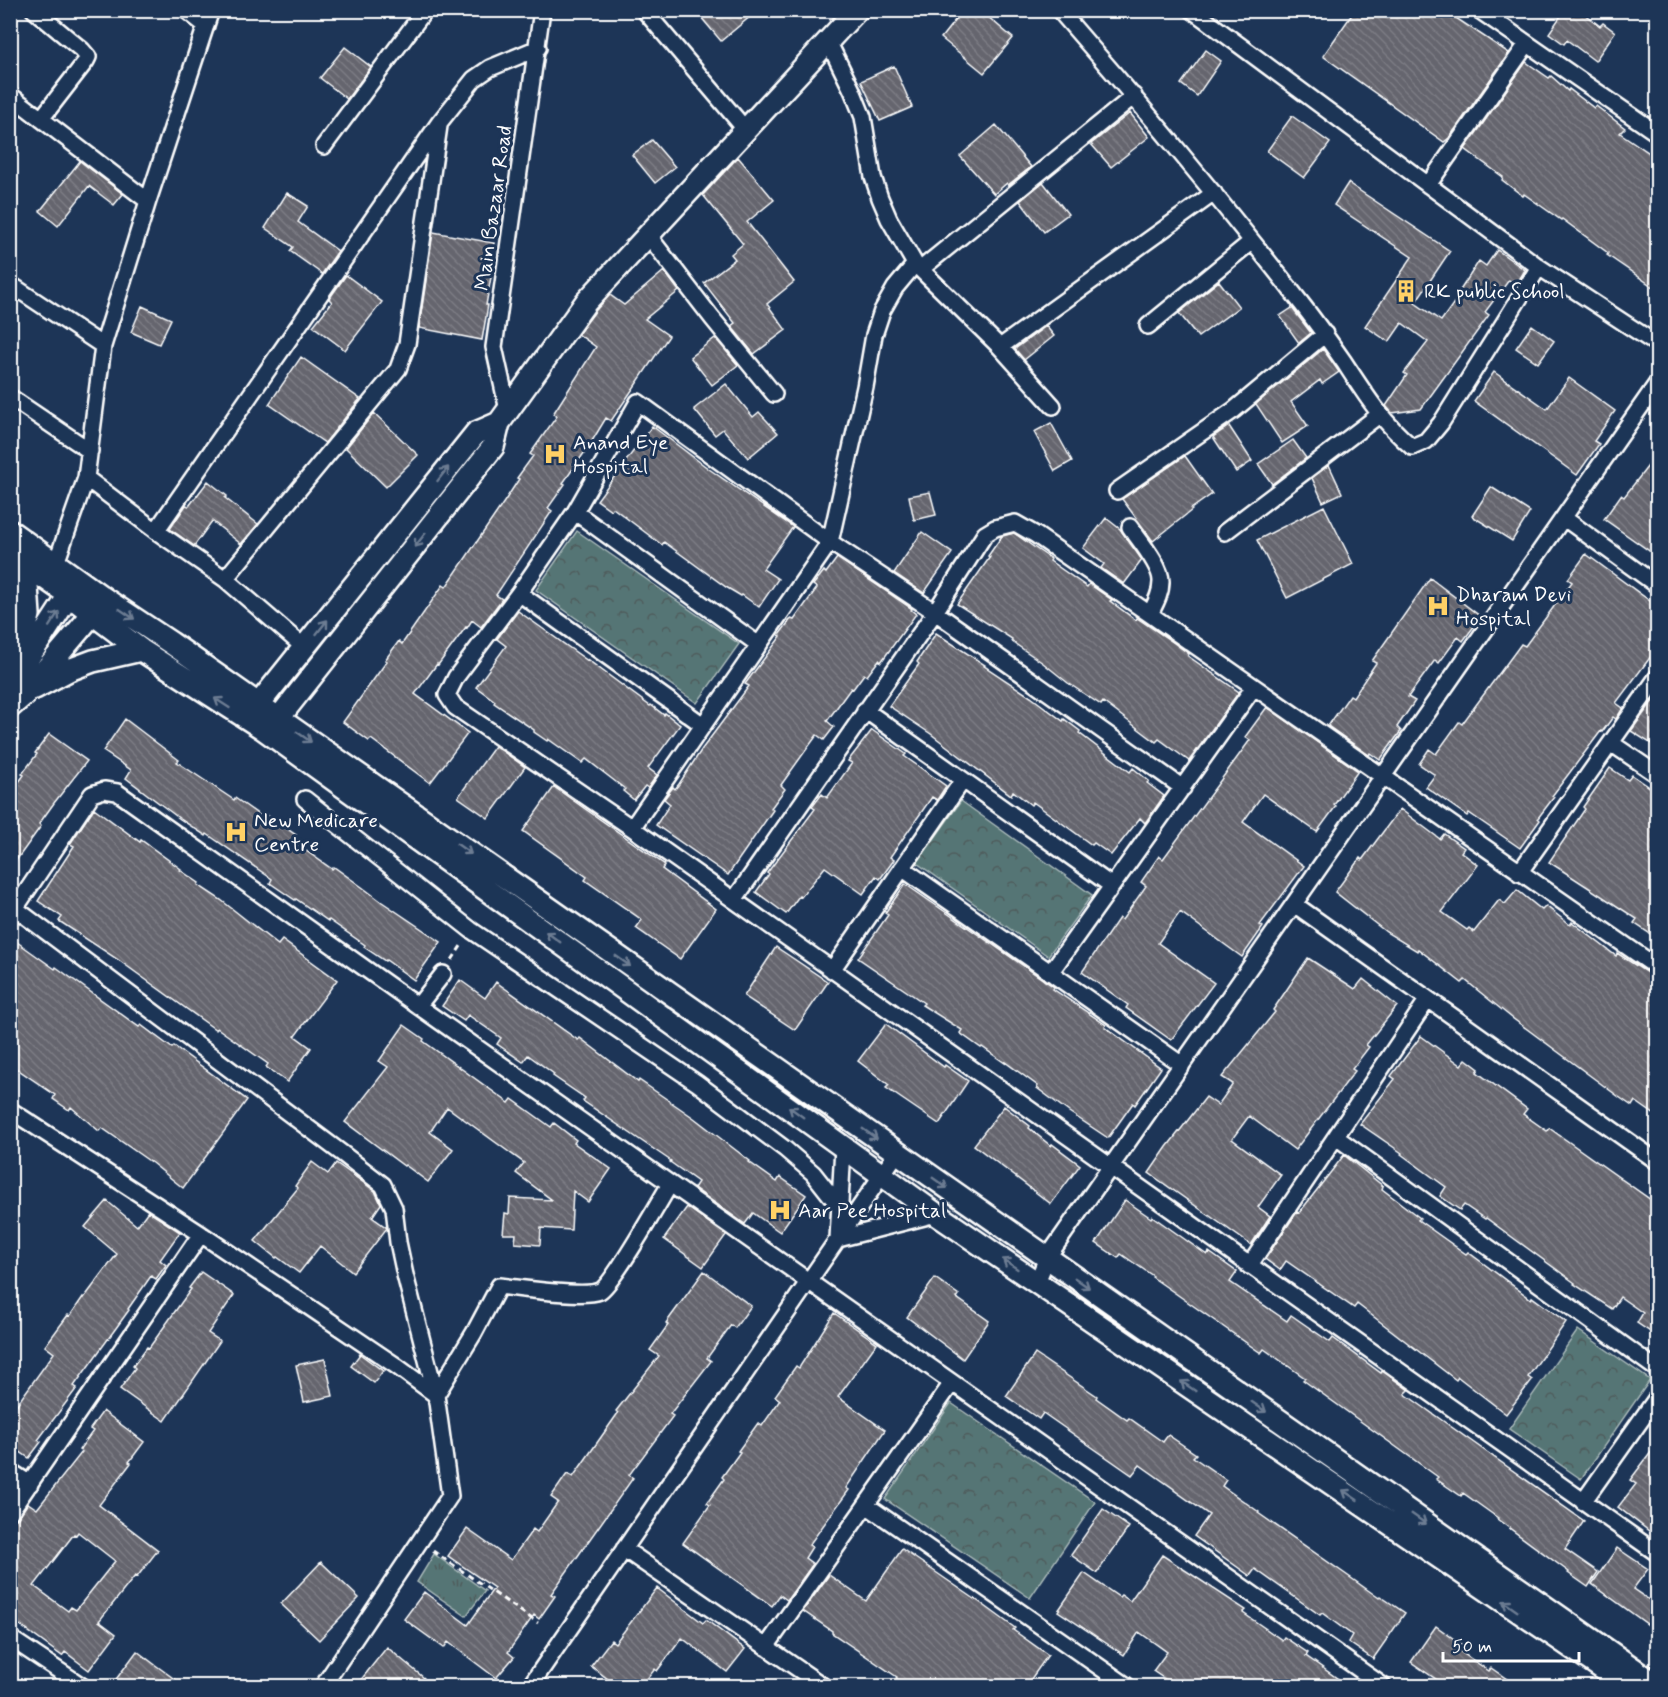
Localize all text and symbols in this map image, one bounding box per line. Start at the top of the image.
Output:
street label: Main Bazaar Road [469,124,519,293]
building icon: RK public School [1393,278,1419,304]
place label: RK public School [1424,278,1565,306]
place label: Anand Eye Hospital [573,429,668,481]
hospital icon: Anand Eye Hospital [542,441,568,467]
one-way arrow [437,467,450,483]
one-way arrow [413,531,426,547]
place label: Dharam Devi Hospital [1456,581,1571,633]
hospital icon: Dharam Devi Hospital [1425,593,1451,619]
one-way arrow [118,608,134,620]
one-way arrow [48,611,60,628]
one-way arrow [315,619,328,635]
one-way arrow [214,696,231,709]
one-way arrow [295,731,312,743]
place label: New Medicare Centre [254,807,378,859]
hospital icon: New Medicare Centre [223,819,249,845]
one-way arrow [455,843,471,855]
one-way arrow [545,931,561,943]
one-way arrow [615,955,631,967]
one-way arrow [788,1106,804,1119]
one-way arrow [862,1128,878,1140]
one-way arrow [931,1177,948,1189]
hospital icon: Aar Pee Hospital [767,1197,793,1223]
place label: Aar Pee Hospital [798,1197,946,1225]
one-way arrow [1002,1258,1019,1270]
one-way arrow [1074,1277,1090,1289]
one-way arrow [1181,1380,1197,1392]
one-way arrow [1250,1401,1267,1413]
one-way arrow [1341,1489,1358,1502]
one-way arrow [1410,1513,1426,1525]
one-way arrow [1503,1600,1519,1612]
scale bar [1443,1625,1580,1663]
text: 50 m [1452,1635,1492,1659]

